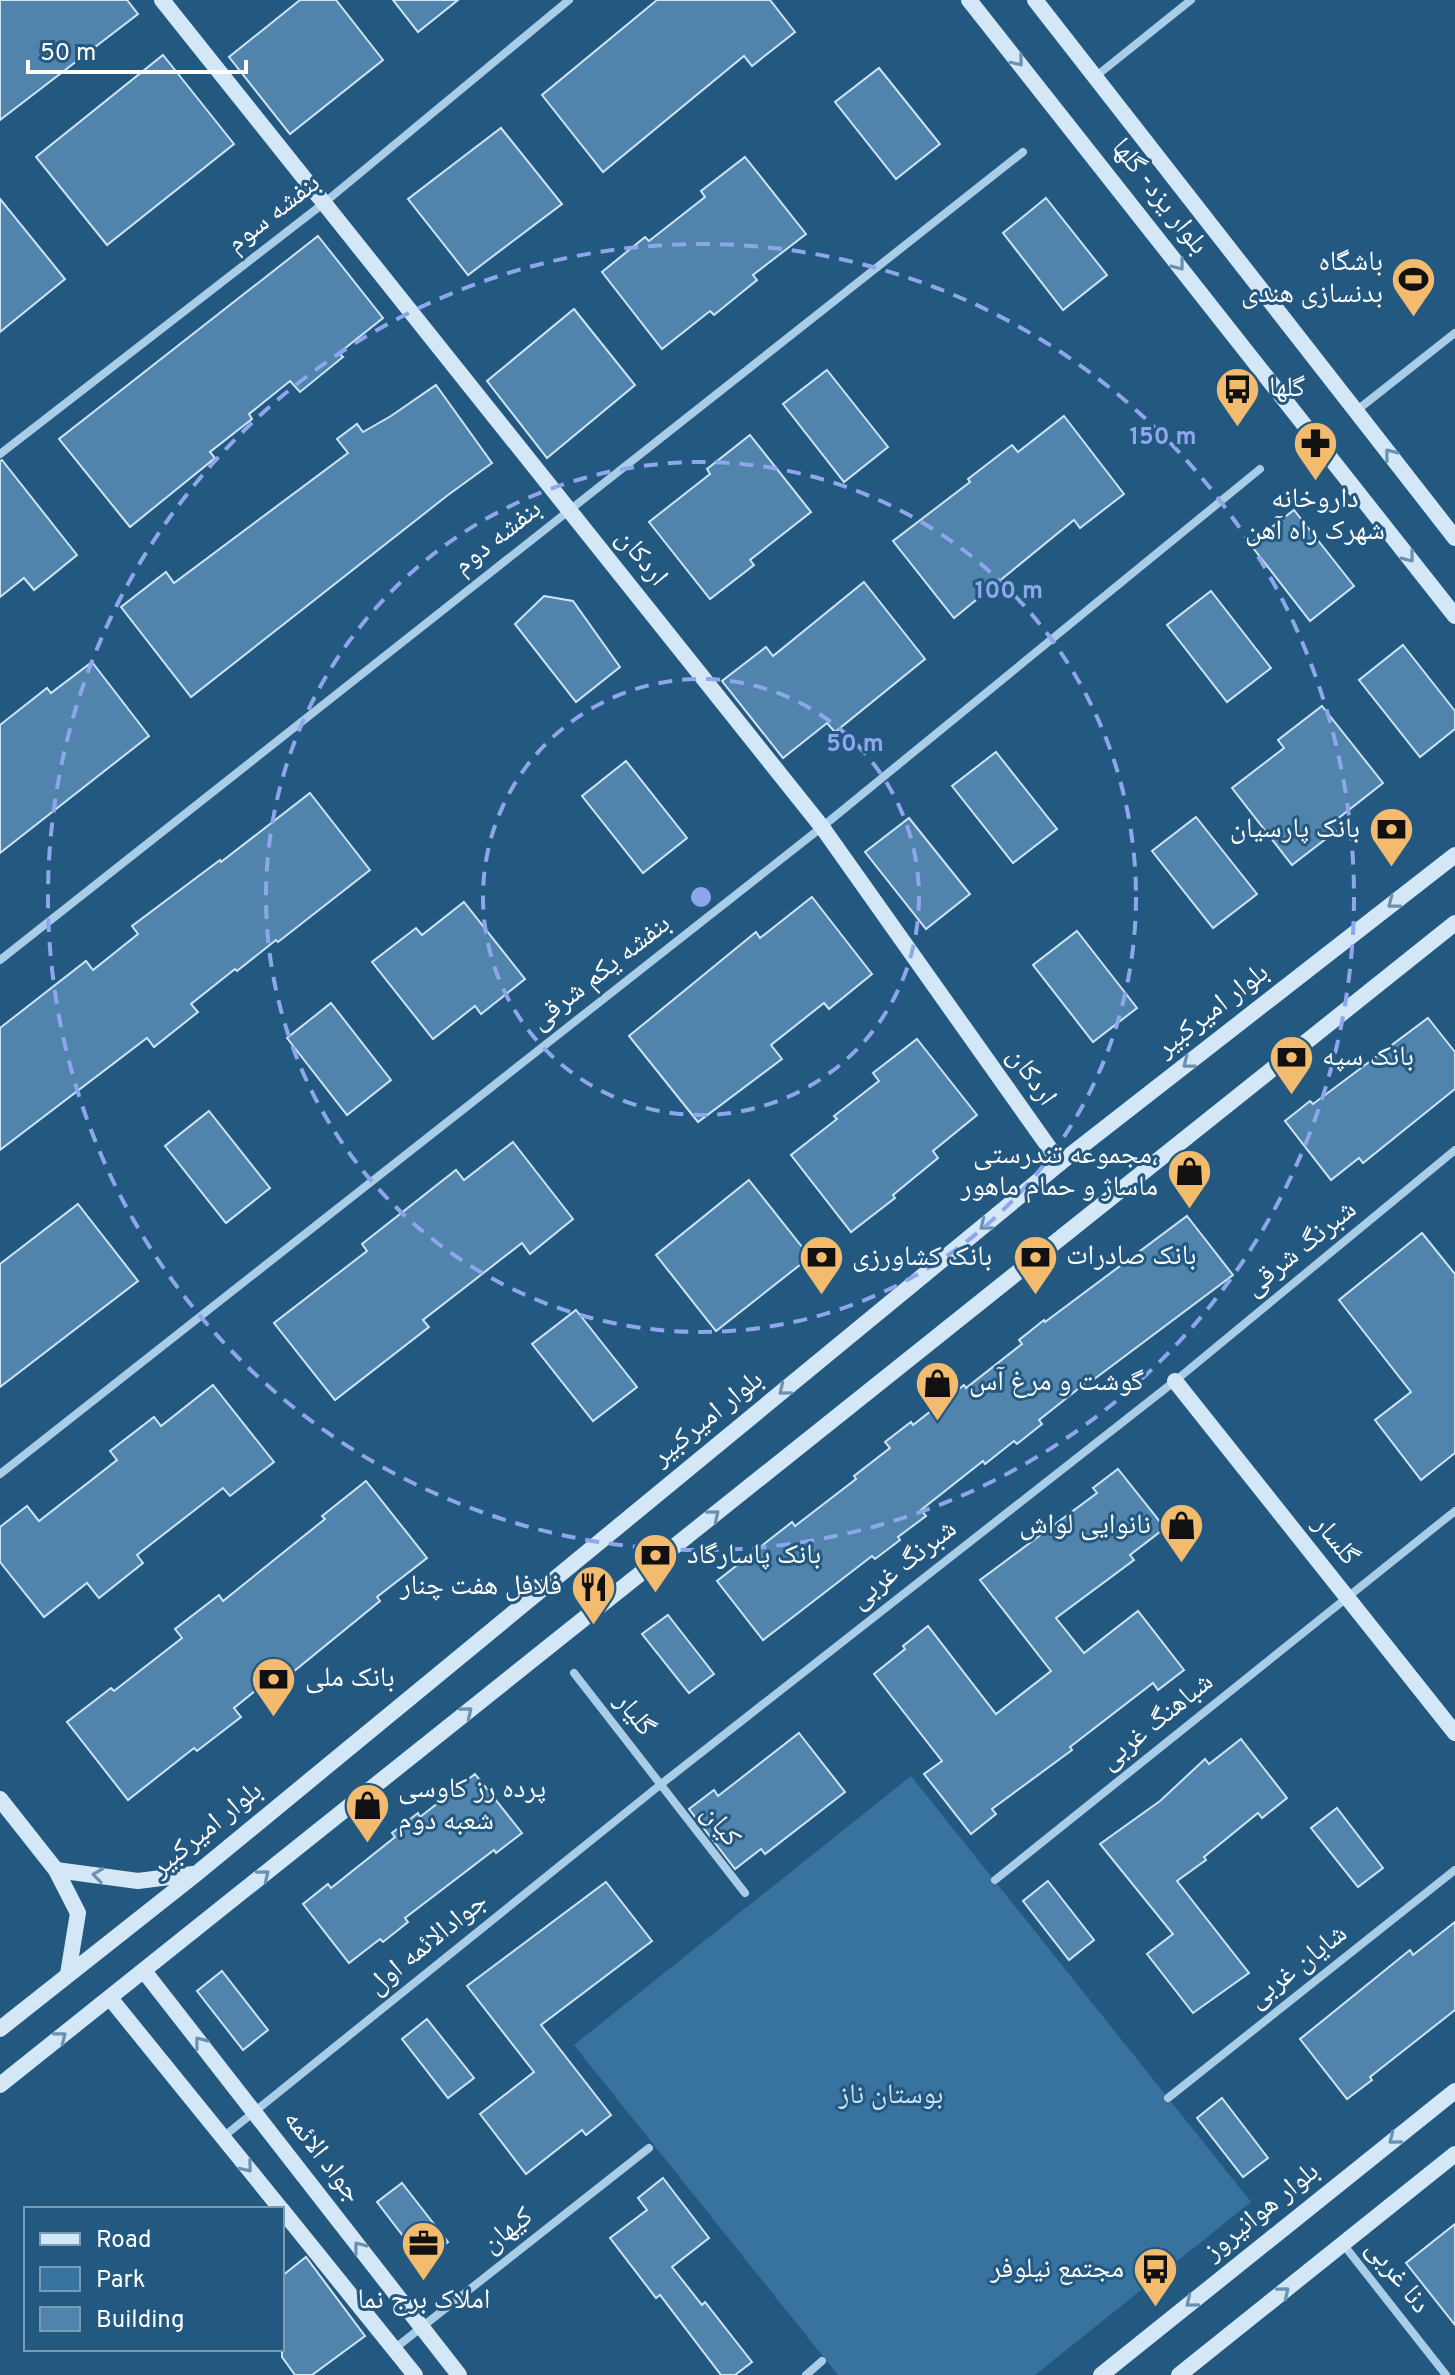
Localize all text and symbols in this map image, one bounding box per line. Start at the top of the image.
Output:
scale bar [28,24,246,74]
text: 50 m [40,39,96,69]
one-way arrow [1008,52,1023,66]
street label: بلوار یزد- گلها [1102,131,1216,263]
street label: بنفشه سوم [220,166,328,262]
place label: باشگاه بدنسازی هندی [1241,245,1383,313]
sports icon: باشگاه بدنسازی هندی [1390,255,1438,318]
one-way arrow [1170,256,1184,271]
bus stop icon: گلها [1214,365,1262,428]
place label: گلها [1269,371,1306,407]
pharmacy icon: داروخانه شهرک راه آهن [1291,419,1339,482]
text: 150 m [1129,423,1197,453]
one-way arrow [1385,448,1399,463]
place label: داروخانه شهرک راه آهن [1245,482,1385,550]
street label: بنفشه دوم [446,492,550,584]
street label: اردکان [607,522,675,594]
one-way arrow [1400,548,1414,563]
text: 100 m [975,577,1043,607]
text: 50 m [826,730,884,760]
bank icon: بانک پارسیان [1367,806,1415,869]
place label: بانک پارسیان [1230,812,1360,848]
centre of rings [687,883,715,911]
one-way arrow [1388,894,1402,908]
street label: بنفشه یکم شرقی [523,907,679,1039]
street label: بلوار امیرکبیر [1148,956,1277,1067]
bank icon: بانک سپه [1267,1034,1315,1097]
street label: اردکان [998,1040,1064,1114]
place label: بانک سپه [1322,1040,1414,1076]
one-way arrow [1182,1054,1197,1068]
place label: مجموعه تندرستی، ماساژ و حمام ماهور [960,1138,1158,1206]
shop icon: مجموعه تندرستی، ماساژ و حمام ماهور [1165,1148,1213,1211]
street label: شبرنگ شرقی [1237,1193,1365,1305]
one-way arrow [980,1215,994,1230]
bank icon: بانک صادرات [1011,1233,1059,1296]
bank icon: بانک کشاورزی [797,1234,845,1297]
place label: بانک صادرات [1066,1239,1197,1275]
place label: بانک کشاورزی [852,1240,992,1276]
shop icon: گوشت و مرغ آس [914,1359,962,1422]
street label: بلوار امیرکبیر [644,1363,771,1476]
place label: گوشت و مرغ آس [969,1365,1144,1401]
one-way arrow [779,1380,793,1395]
shop icon: نانوایی لواش [1158,1502,1206,1565]
place label: نانوایی لواش [1019,1508,1151,1544]
street label: گلسار [1303,1508,1367,1574]
one-way arrow [705,1510,719,1525]
street label: شبرنگ غربی [843,1512,965,1618]
bank icon: بانک پاسارگاد [632,1532,680,1595]
place label: بانک پاسارگاد [687,1538,821,1574]
restaurant icon: فلافل هفت چنار [569,1563,617,1626]
place label: فلافل هفت چنار [399,1569,562,1605]
bank icon: بانک ملی [250,1655,298,1718]
place label: بانک ملی [305,1661,395,1697]
street label: شباهنگ غربی [1093,1665,1221,1779]
street label: گلیار [605,1685,663,1745]
one-way arrow [458,1708,473,1722]
place label: پرده رز کاوسی شعبه دوم [398,1772,546,1840]
street label: بلوار امیرکبیر [143,1774,270,1887]
shop icon: پرده رز کاوسی شعبه دوم [343,1782,391,1845]
street label: کیان [692,1797,748,1855]
one-way arrow [91,1866,104,1883]
one-way arrow [255,1870,270,1884]
street label: جوادالائمه اول [360,1884,496,2004]
street label: شایان غربی [1241,1917,1355,2017]
one-way arrow [52,2032,67,2046]
one-way arrow [195,2036,209,2051]
park label: بوستان ناز [838,2078,943,2114]
street label: جواد الائمه [274,2103,370,2211]
one-way arrow [1388,2130,1403,2144]
street label: بلوار هوانیروز [1196,2154,1327,2270]
one-way arrow [238,2158,252,2173]
street label: کیهان [475,2199,541,2262]
legend [24,2207,284,2351]
office icon: املاک برج نما [400,2220,448,2283]
text: Road [96,2226,152,2256]
street label: دنا غربی [1357,2232,1437,2322]
one-way arrow [354,2241,368,2256]
bus stop icon: مجتمع نیلوفر [1131,2246,1179,2309]
place label: مجتمع نیلوفر [989,2252,1124,2288]
text: Park [96,2266,146,2296]
place label: املاک برج نما [357,2283,491,2319]
one-way arrow [1275,2287,1290,2301]
one-way arrow [1186,2292,1200,2307]
text: Building [96,2306,185,2336]

